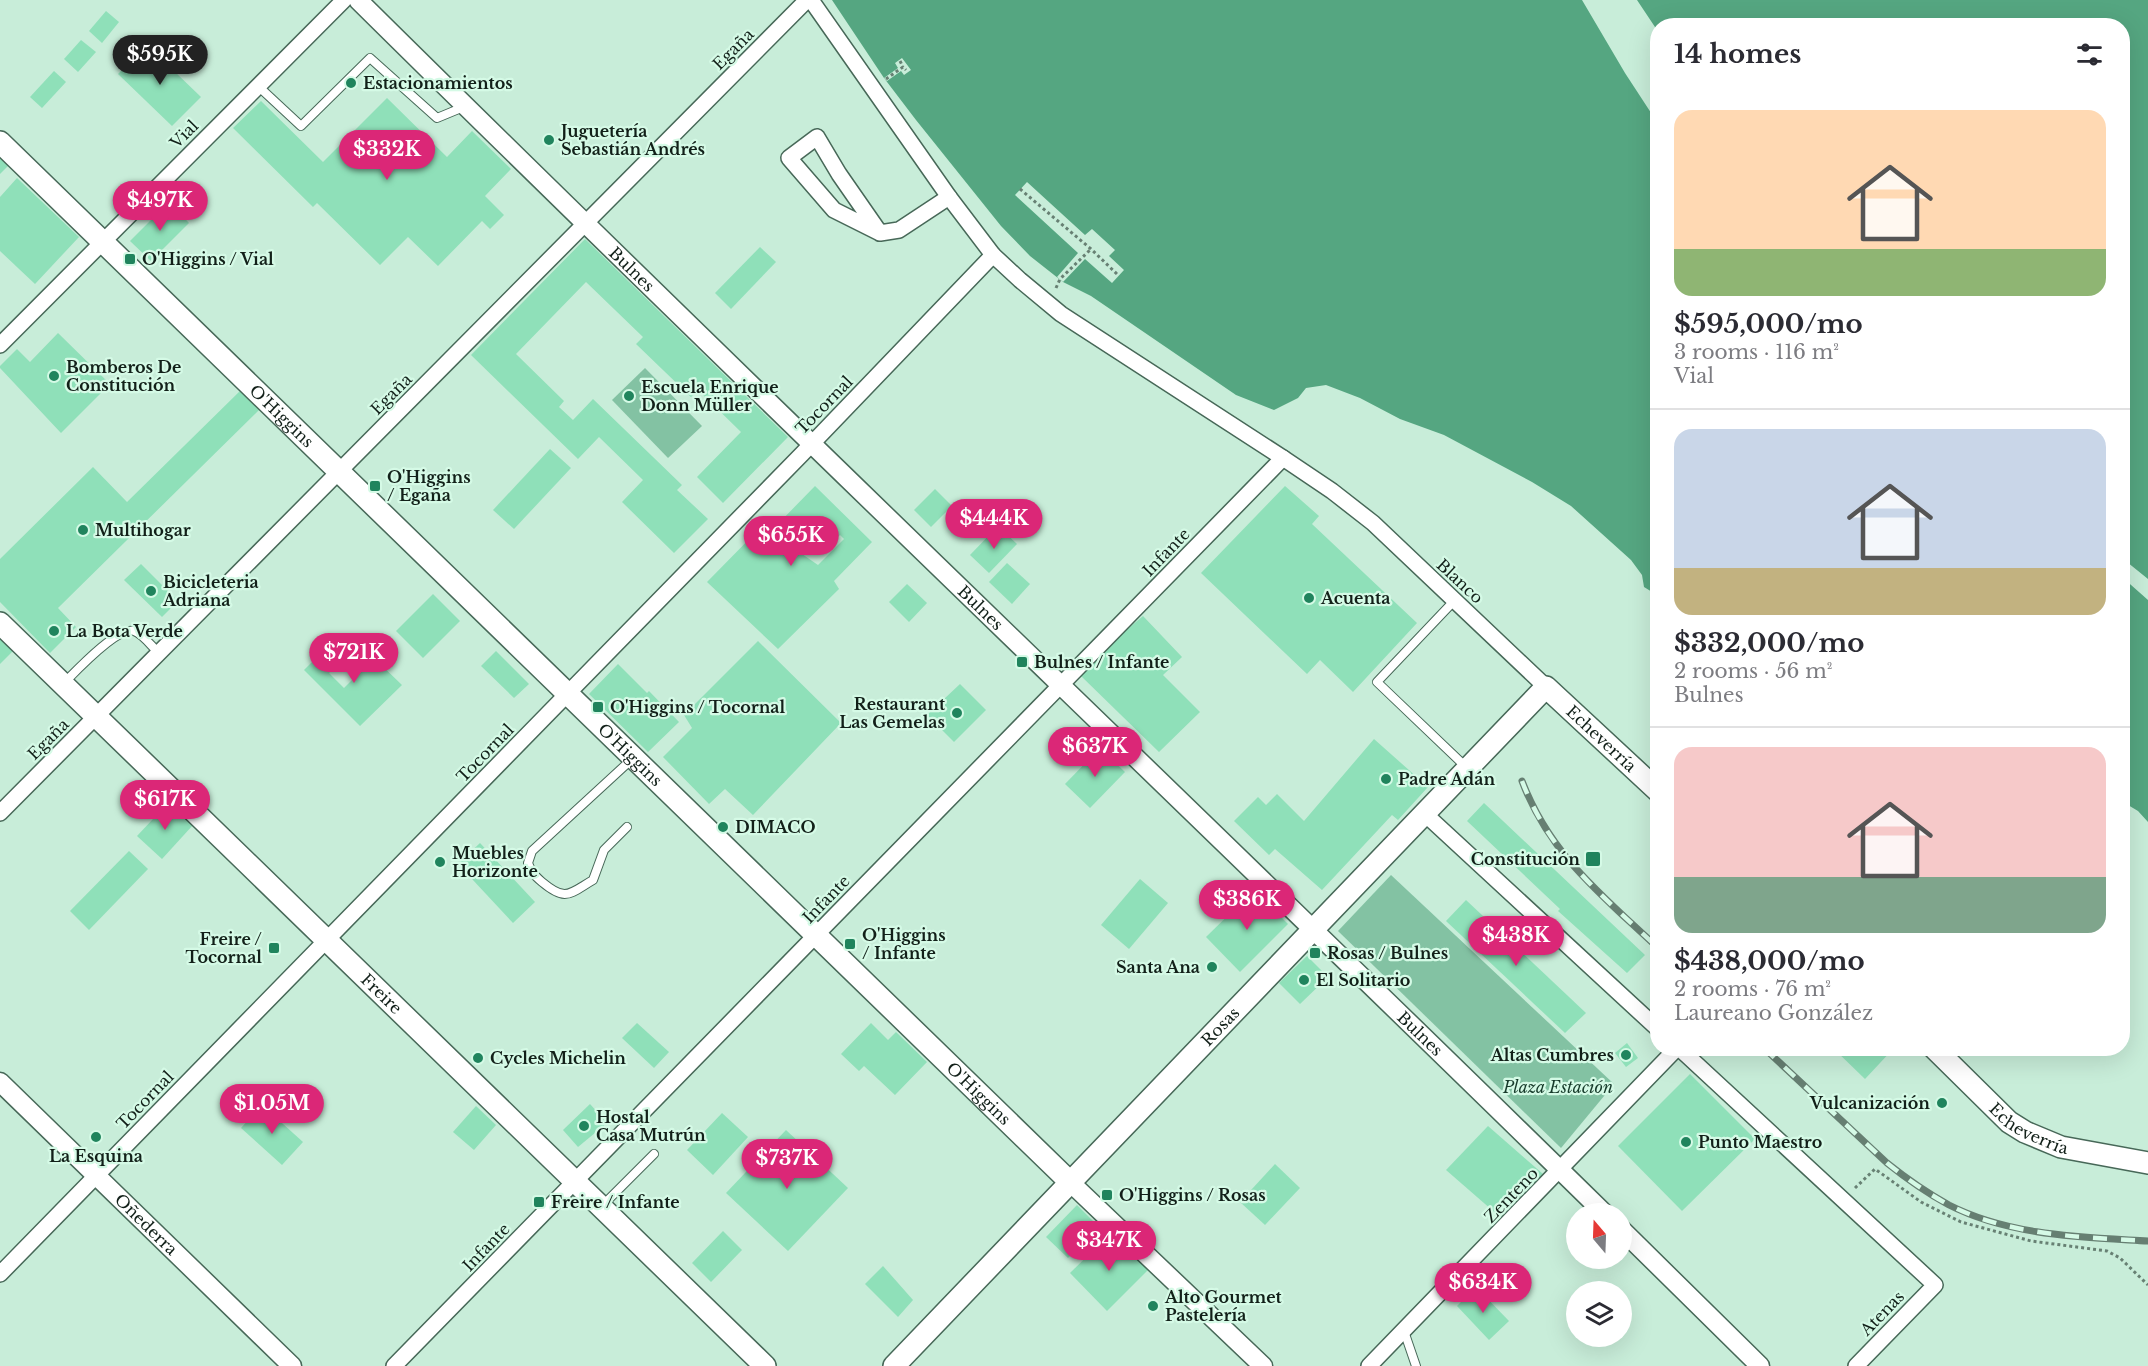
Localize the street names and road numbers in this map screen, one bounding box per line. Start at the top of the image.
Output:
street label: Egaña [708,24,758,74]
street label: Vial [165,116,202,153]
street label: Bulnes [605,243,659,296]
street label: Egaña [366,369,416,419]
street label: Tocornal [791,372,857,438]
street label: O'Higgins [246,380,318,452]
street label: Infante [1138,524,1194,580]
street label: Blanco [1433,554,1487,608]
street label: Bulnes [954,581,1008,634]
street label: Echeverría [1562,701,1641,776]
street label: Egaña [23,714,73,764]
street label: O'Higgins [594,719,667,790]
street label: Tocornal [452,720,518,786]
street label: Infante [798,871,854,927]
street label: Freire [357,969,406,1018]
street label: Rosas [1197,1003,1243,1050]
street label: Bulnes [1393,1007,1447,1060]
street label: O'Higgins [943,1058,1015,1129]
street label: Tocornal [112,1067,178,1133]
street label: Echeverría [1985,1098,2070,1158]
street label: Zenteno [1480,1163,1542,1227]
street label: Oñederra [111,1189,182,1259]
street label: Infante [458,1219,514,1275]
street label: Atenas [1855,1286,1908,1340]

